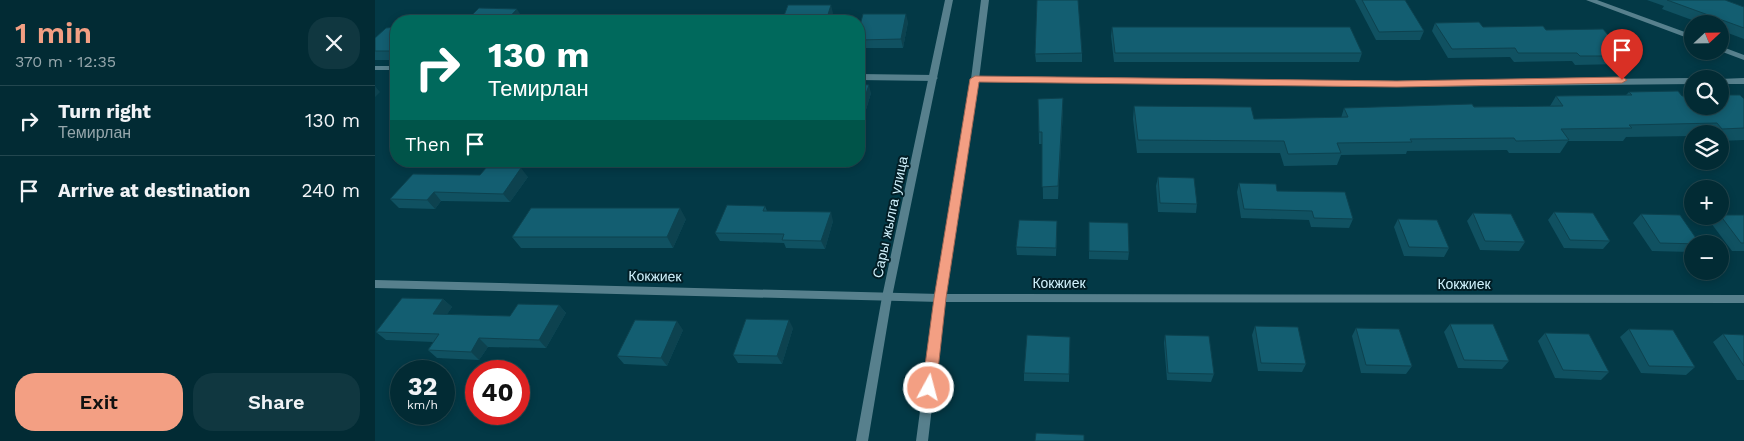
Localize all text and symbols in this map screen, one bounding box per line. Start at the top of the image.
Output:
text: 1 min [15,15,92,50]
north arrow [1684,15,1729,60]
map controls [1684,15,1729,280]
button: close [308,17,360,69]
pin [1601,29,1643,80]
text: 130 m [488,34,589,76]
icon: right [405,35,470,100]
icon: arrive [1608,36,1636,64]
text: 370 m · 12:35 [15,52,116,71]
button: search [1684,70,1729,115]
text: Темирлан [488,76,589,101]
text: Turn right [58,100,151,123]
icon: right [15,107,43,135]
text: 130 m [305,109,360,132]
text: Темирлан [58,123,131,142]
button: layers [1684,125,1729,170]
icon: arrive [461,130,489,158]
text: Then [405,133,451,156]
street label: Сары жылга улица [869,154,911,279]
icon: arrive [15,177,43,205]
text: Arrive at destination [58,179,250,202]
text: 240 m [301,179,360,202]
button: + [1684,180,1729,225]
button: − [1684,235,1729,280]
street label: Кокжиек [628,268,683,284]
street label: Кокжиек [1032,275,1086,291]
street label: Кокжиек [1437,276,1491,292]
speed limit sign: 40 [465,360,530,425]
position arrow [902,361,954,413]
text: 32 [408,372,437,401]
button: Exit [15,373,183,431]
button: Share [193,373,360,431]
text: km/h [407,398,438,412]

